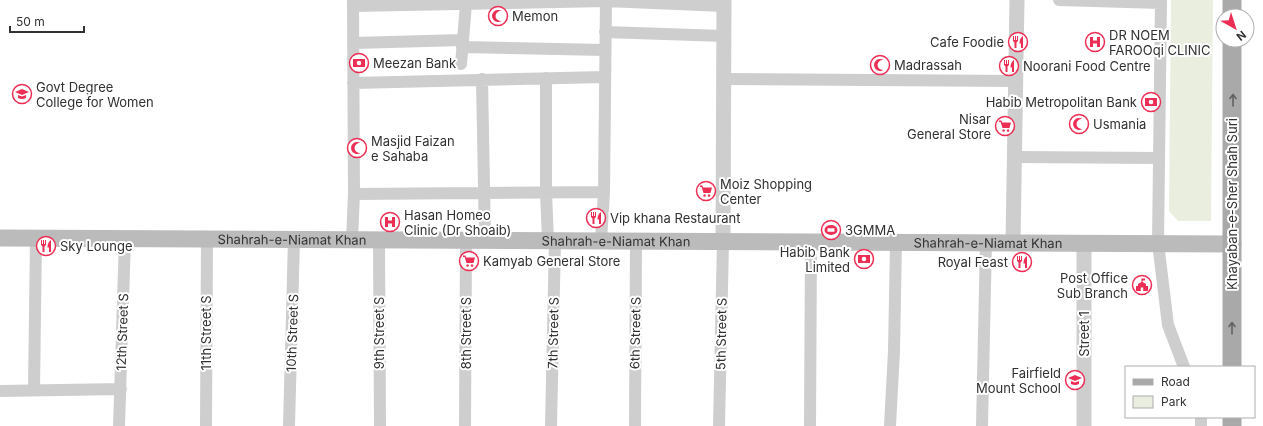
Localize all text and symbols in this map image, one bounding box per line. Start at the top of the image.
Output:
mosque icon: Memon [487,5,509,27]
scale bar [10,8,84,34]
place label: Memon [512,8,558,24]
north arrow [1215,8,1255,48]
text: 50 m [16,14,45,29]
place label: DR NOEM FAROOqi CLINIC [1109,27,1211,58]
text: N [1234,28,1249,44]
restaurant icon: Cafe Foodie [1007,31,1029,53]
hospital icon: DR NOEM FAROOqi CLINIC [1084,31,1106,53]
place label: Cafe Foodie [930,34,1004,50]
bank icon: Meezan Bank [348,52,370,74]
mosque icon: Madrassah [869,54,891,76]
place label: Meezan Bank [373,55,456,71]
restaurant icon: Noorani Food Centre [998,55,1020,77]
place label: Madrassah [894,57,962,73]
place label: Noorani Food Centre [1023,58,1151,74]
place label: Govt Degree College for Women [36,79,154,110]
school or university icon: Govt Degree College for Women [11,83,33,105]
bank icon: Habib Metropolitan Bank [1140,91,1162,113]
place label: Habib Metropolitan Bank [986,94,1137,110]
one-way arrow [1229,94,1237,107]
place label: Nisar General Store [907,111,991,142]
mosque icon: Usmania [1068,113,1090,135]
supermarket icon: Nisar General Store [994,115,1016,137]
place label: Usmania [1093,116,1146,132]
street label: Khayaban-e-Sher Shah Suri [1224,118,1240,290]
place label: Masjid Faizan e Sahaba [371,133,455,164]
mosque icon: Masjid Faizan e Sahaba [346,137,368,159]
place label: Moiz Shopping Center [720,176,812,207]
supermarket icon: Moiz Shopping Center [695,180,717,202]
place label: Hasan Homeo Clinic (Dr Shoaib) [404,207,511,238]
restaurant icon: Vip khana Restaurant [585,207,607,229]
place label: Vip khana Restaurant [610,210,741,226]
hospital icon: Hasan Homeo Clinic (Dr Shoaib) [379,211,401,233]
sports icon: 3GMMA [820,219,842,241]
place label: 3GMMA [845,222,895,238]
street label: Shahrah-e-Niamat Khan [218,231,366,248]
street label: Shahrah-e-Niamat Khan [542,233,690,249]
street label: Shahrah-e-Niamat Khan [914,234,1062,251]
restaurant icon: Sky Lounge [35,235,57,257]
place label: Sky Lounge [60,238,133,254]
place label: Habib Bank Limited [780,244,850,275]
bank icon: Habib Bank Limited [853,248,875,270]
supermarket icon: Kamyab General Store [458,250,480,272]
restaurant icon: Royal Feast [1011,251,1033,273]
place label: Kamyab General Store [483,253,620,269]
place label: Royal Feast [938,254,1008,270]
place label: Post Office Sub Branch [1057,270,1128,301]
public building icon: Post Office Sub Branch [1131,274,1153,296]
street label: 12th Street S [113,293,131,371]
street label: 10th Street S [283,294,301,372]
street label: 11th Street S [198,295,214,371]
street label: 9th Street S [371,297,387,369]
street label: 8th Street S [458,297,474,369]
street label: 7th Street S [544,297,562,369]
street label: 6th Street S [626,297,644,369]
street label: 5th Street S [712,298,730,370]
street label: Street 1 [1076,311,1092,357]
one-way arrow [1228,322,1236,335]
place label: Fairfield Mount School [976,365,1061,396]
legend [1125,366,1255,418]
school or university icon: Fairfield Mount School [1064,369,1086,391]
text: Road [1161,374,1190,389]
text: Park [1161,394,1187,409]

